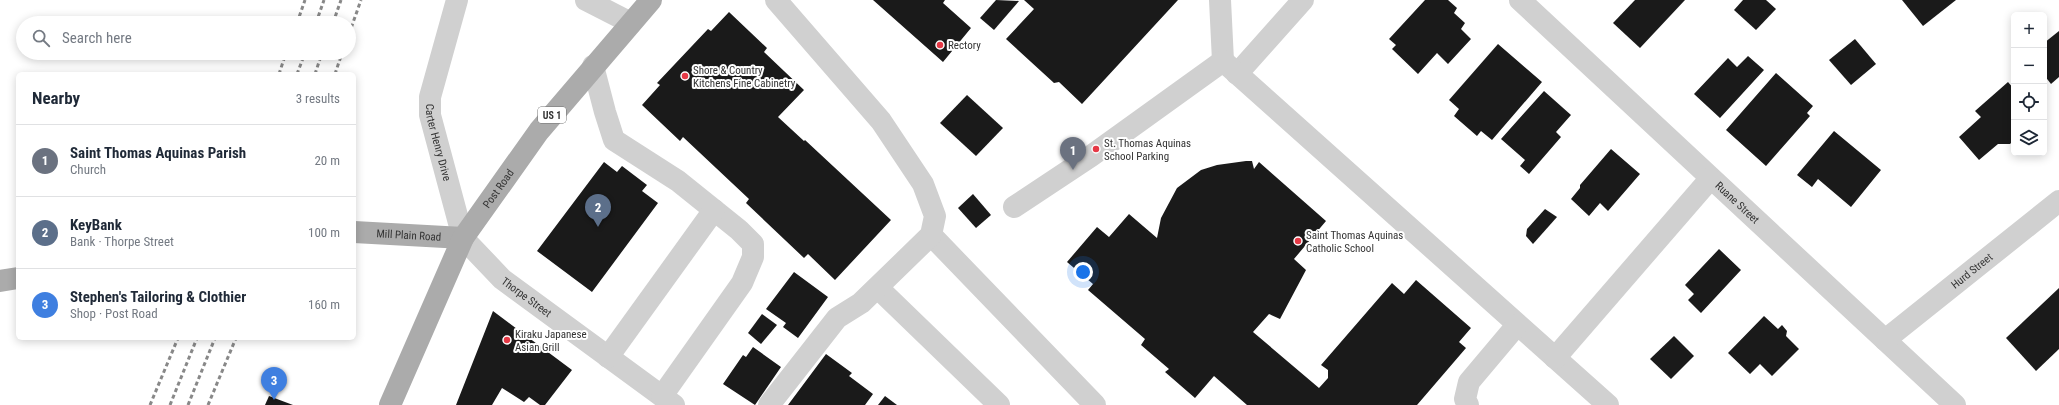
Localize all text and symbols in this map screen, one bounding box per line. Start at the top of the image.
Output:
map controls [2011,12,2047,156]
button: + [2011,12,2047,48]
search box [16,16,356,60]
icon: search [30,27,52,49]
text: Search here [62,29,132,47]
place label: Rectory [948,39,981,52]
marker: Rectory [935,40,945,50]
button: − [2011,48,2047,84]
place label: Shore & Country Kitchens Fine Cabinetry [693,64,796,90]
marker: Shore & Country Kitchens Fine Cabinetry [680,71,690,81]
button: locate [2011,84,2047,120]
text: Nearby [32,88,80,108]
text: 3 results [296,91,340,106]
street label: Carter Henry Drive [423,104,453,182]
road number: US 1 [538,107,566,123]
button: layers [2011,120,2047,156]
pin: 1 [1060,137,1086,170]
place label: St. Thomas Aquinas School Parking [1104,137,1191,163]
text: Saint Thomas Aquinas Parish [70,144,246,162]
marker: St. Thomas Aquinas School Parking [1091,144,1101,154]
text: 1 [42,153,48,168]
text: 20 m [314,153,340,168]
text: Church [70,162,106,177]
street label: Post Road [480,167,517,211]
street label: Ruane Street [1712,179,1762,226]
pin: 2 [585,194,611,227]
text: KeyBank [70,216,122,234]
text: 2 [42,225,48,240]
text: 100 m [308,225,340,240]
street label: Mill Plain Road [376,227,442,244]
place label: Saint Thomas Aquinas Catholic School [1306,229,1403,255]
text: Bank · Thorpe Street [70,234,174,249]
marker: Saint Thomas Aquinas Catholic School [1293,236,1303,246]
street label: Hurd Street [1949,251,1995,292]
your location [1073,262,1093,282]
street label: Thorpe Street [499,275,554,320]
text: Stephen's Tailoring & Clothier [70,288,246,306]
text: 3 [42,297,48,312]
text: 160 m [308,297,340,312]
text: Shop · Post Road [70,306,158,321]
place label: Kiraku Japanese Asian Grill [515,328,587,354]
marker: Kiraku Japanese Asian Grill [502,335,512,345]
pin: 3 [261,367,287,400]

